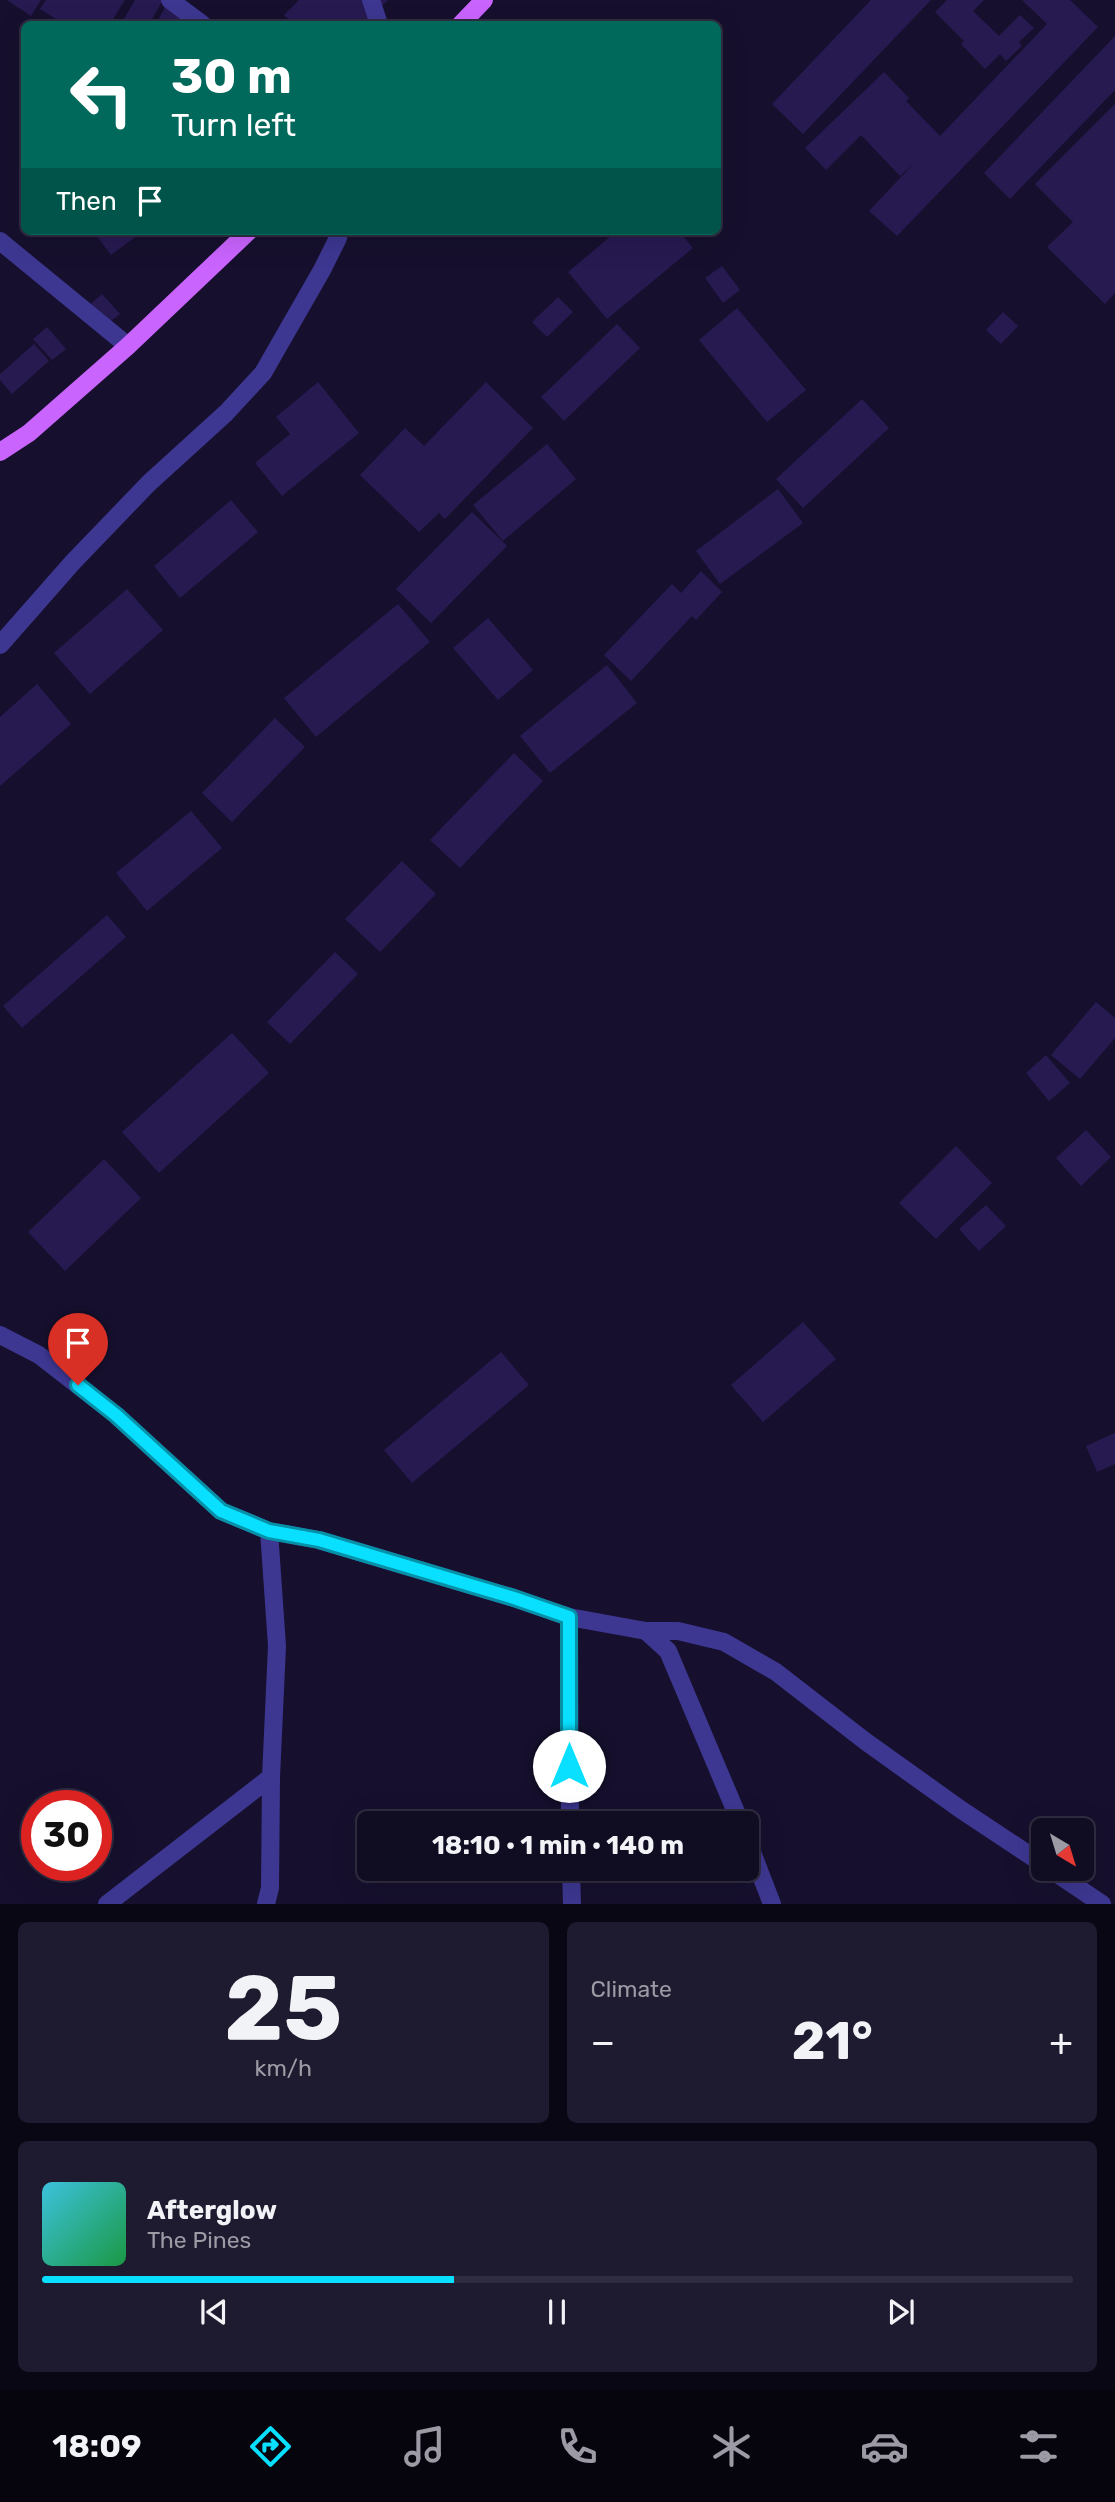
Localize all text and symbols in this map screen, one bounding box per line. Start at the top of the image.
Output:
text: 30 m [171,47,292,105]
icon: left [56,49,147,140]
text: Turn left [171,106,296,144]
icon: arrive [131,182,169,220]
text: Then [56,186,117,217]
pin [48,1313,108,1385]
icon: arrive [59,1324,97,1362]
position arrow [532,1729,606,1803]
speed limit sign: 30 [21,1790,112,1881]
north arrow [1031,1818,1094,1881]
map controls [1031,1818,1094,1881]
text: 18:10 · 1 min · 140 m [432,1830,684,1861]
text: 25 [224,1954,342,2062]
text: Climate [591,1975,672,2003]
text: 21° [792,2010,873,2072]
text: − [591,2019,615,2065]
text: + [1049,2019,1073,2065]
text: km/h [255,2054,312,2082]
text: Afterglow [147,2195,277,2226]
text: The Pines [147,2226,251,2254]
icon: previous [195,2293,233,2331]
icon: pause [538,2293,576,2331]
icon: next [882,2293,920,2331]
icon: directions [246,2422,295,2471]
icon: music [400,2422,449,2471]
icon: phone [553,2422,602,2471]
icon: climate [707,2422,756,2471]
icon: car [860,2422,909,2471]
icon: filters [1014,2422,1063,2471]
text: 18:09 [52,2427,141,2465]

